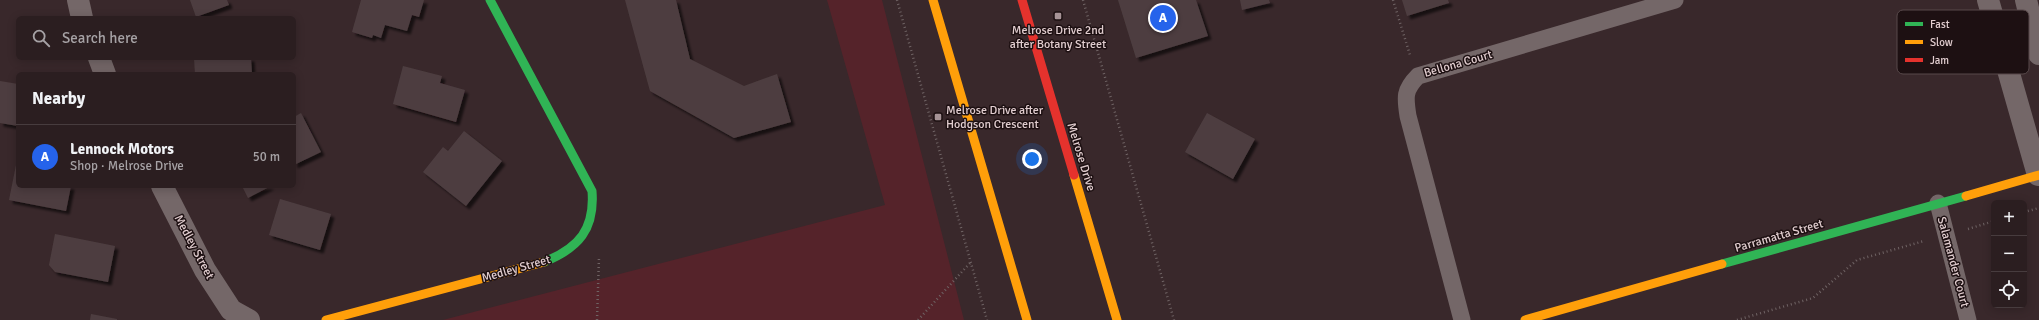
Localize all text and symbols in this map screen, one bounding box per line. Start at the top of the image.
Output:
pin: A [1150,3,1176,33]
legend [1897,10,2029,74]
marker: Melrose Drive 2nd after Botany Street [1053,11,1063,21]
search box [16,16,296,60]
text: Fast [1930,18,1950,31]
place label: Melrose Drive 2nd after Botany Street [1010,23,1106,52]
icon: search [30,27,52,49]
text: Search here [62,29,138,47]
text: Slow [1930,36,1953,49]
street label: Bellona Court [1422,47,1494,81]
text: Jam [1930,54,1949,67]
text: Nearby [32,88,85,109]
place label: Melrose Drive after Hodgson Crescent [946,103,1044,132]
marker: Melrose Drive after Hodgson Crescent [933,112,943,122]
street label: Melrose Drive [1064,121,1098,193]
text: Lennock Motors [70,140,174,158]
text: A [41,149,49,165]
text: 50 m [253,149,280,165]
your location [1022,149,1042,169]
text: Shop · Melrose Drive [70,158,184,174]
map controls [1991,200,2027,308]
button: + [1991,200,2027,236]
street label: Medley Street [171,212,217,282]
street label: Salamander Court [1934,215,1972,309]
street label: Parramatta Street [1733,216,1825,256]
button: − [1991,236,2027,272]
street label: Medley Street [480,252,552,286]
button: locate [1991,272,2027,308]

